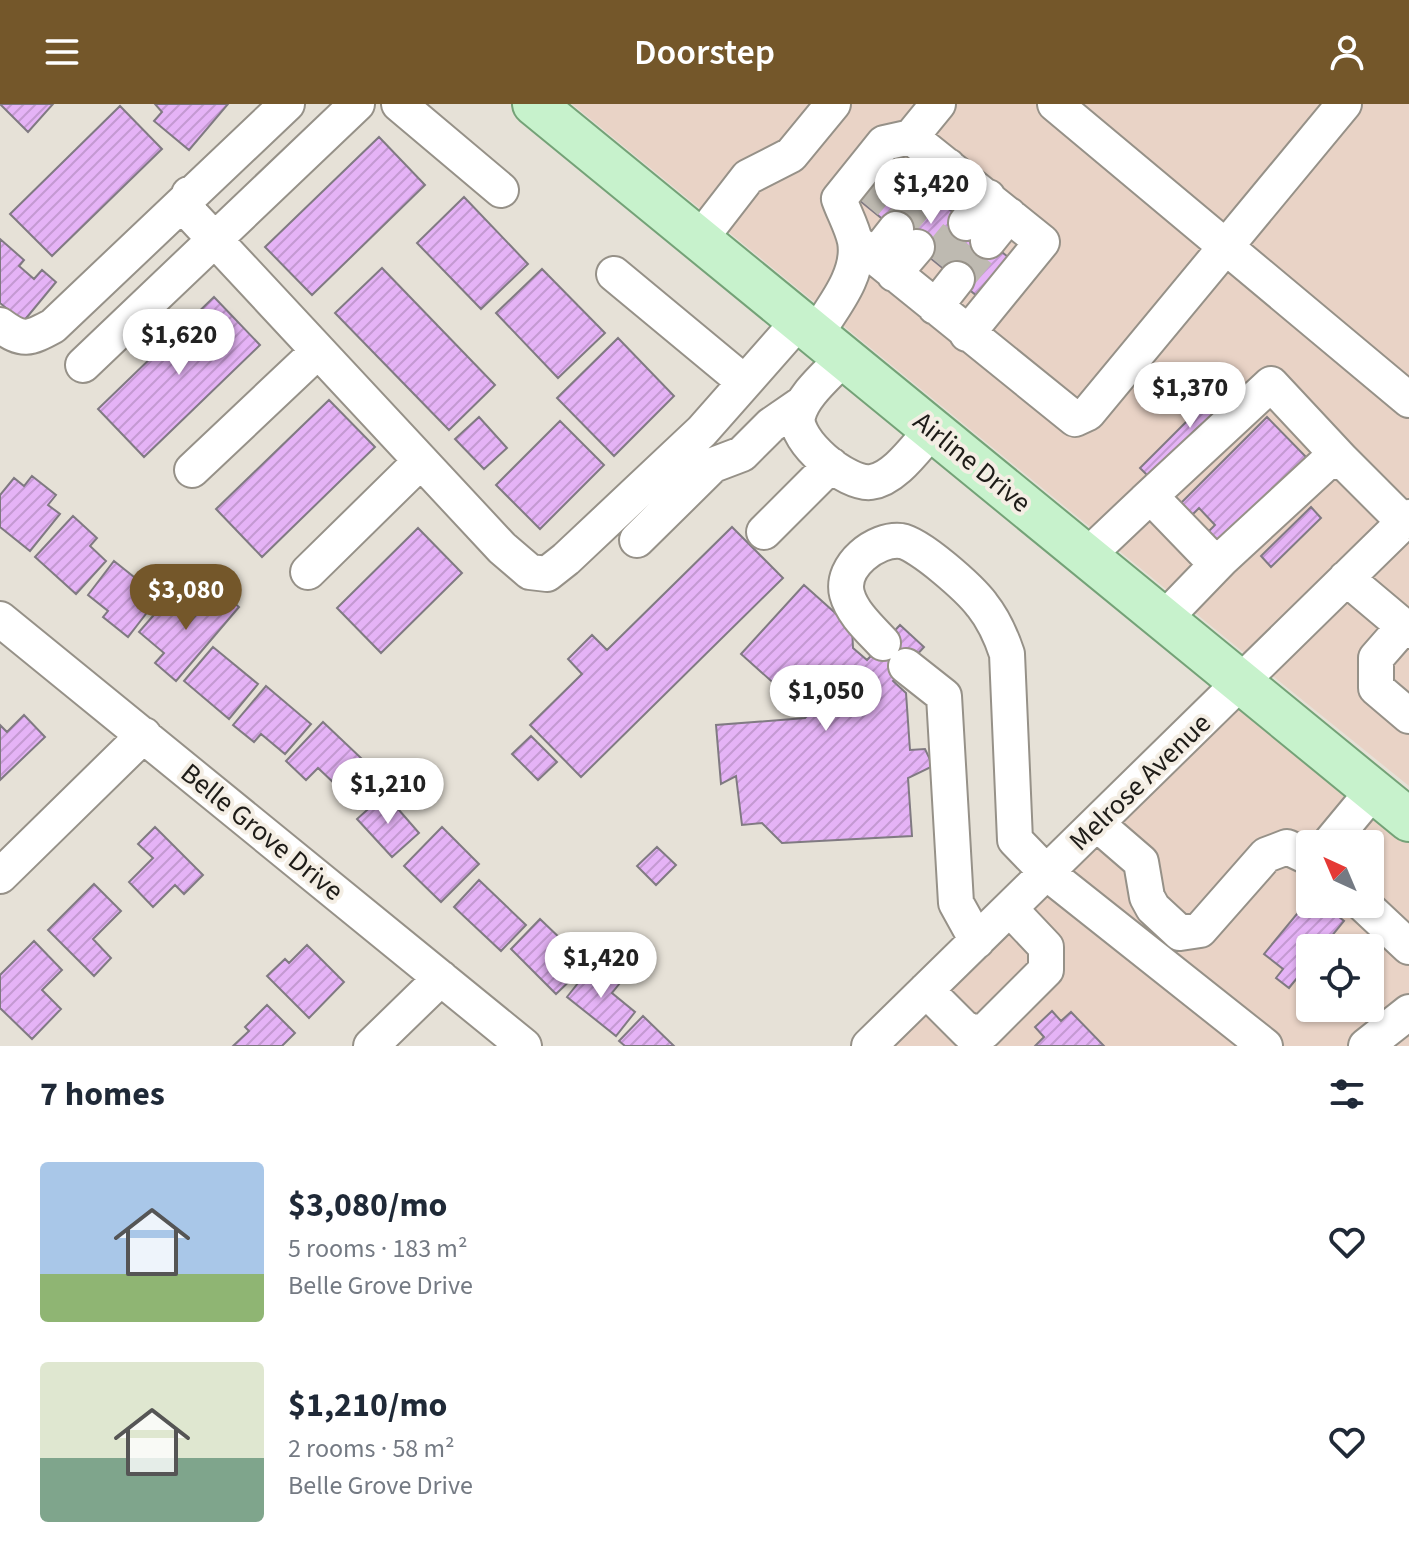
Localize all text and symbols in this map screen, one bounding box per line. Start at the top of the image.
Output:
text: Doorstep [634,27,775,78]
icon: menu [40,30,84,74]
icon: person [1325,30,1369,74]
pin: $1,420 [866,158,996,226]
text: $1,420 [893,165,969,202]
pin: $1,620 [114,309,244,377]
text: $1,620 [141,316,217,353]
pin: $1,370 [1125,362,1255,430]
text: $1,370 [1152,369,1228,406]
street label: Airline Drive [904,402,1040,522]
pin: $3,080 [121,564,251,632]
text: $3,080 [148,571,224,608]
pin: $1,050 [761,665,891,733]
text: $1,050 [788,672,864,709]
street label: Melrose Avenue [1060,704,1220,860]
street label: Belle Grove Drive [172,754,352,910]
pin: $1,210 [323,758,453,826]
text: $1,210 [350,765,426,802]
north arrow [1296,830,1384,918]
map controls [1296,830,1384,1022]
pin: $1,420 [536,932,666,1000]
button: locate [1296,934,1384,1022]
text: $1,420 [563,939,639,976]
text: 7 homes [40,1070,165,1119]
icon: filters [1325,1072,1369,1116]
text: $3,080/mo [288,1181,448,1230]
icon: home [104,1194,200,1290]
icon: heart [1325,1220,1369,1264]
text: 5 rooms · 183 m² [288,1230,467,1267]
text: Belle Grove Drive [288,1267,473,1304]
text: $1,210/mo [288,1381,448,1430]
icon: home [104,1394,200,1490]
icon: heart [1325,1420,1369,1464]
text: 2 rooms · 58 m² [288,1430,455,1467]
text: Belle Grove Drive [288,1467,473,1504]

